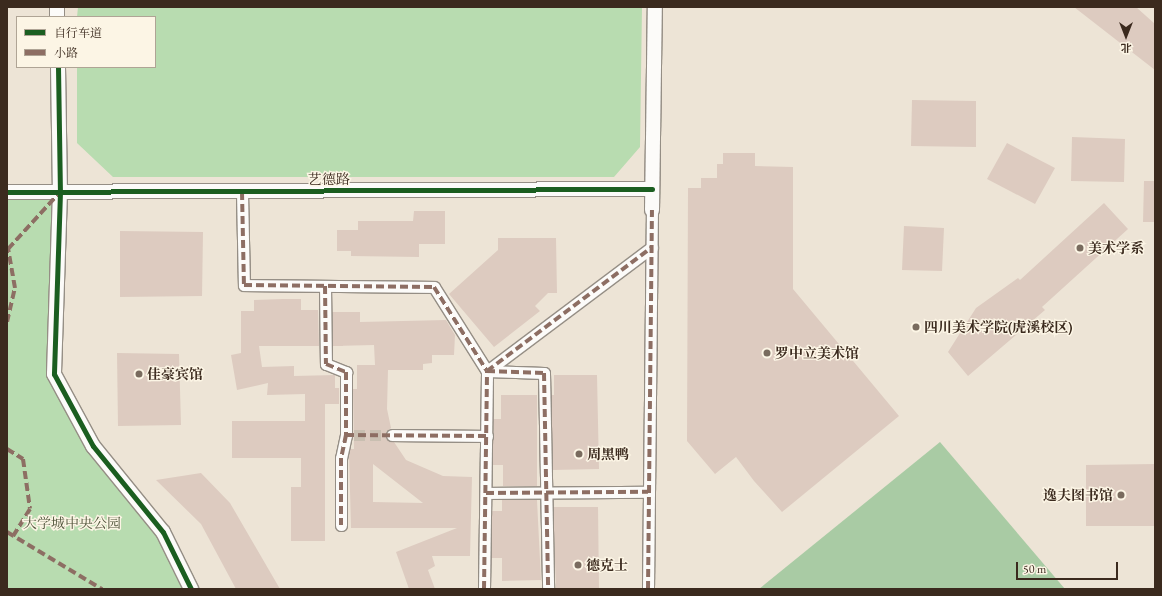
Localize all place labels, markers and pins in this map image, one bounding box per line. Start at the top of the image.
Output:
place label: 美术学系 [1088,240,1144,256]
marker: 美术学系 [1075,243,1085,253]
place label: 四川美术学院(虎溪校区) [924,319,1073,335]
marker: 四川美术学院(虎溪校区) [911,322,921,332]
place label: 罗中立美术馆 [775,345,859,361]
marker: 罗中立美术馆 [762,348,772,358]
place label: 佳豪宾馆 [147,366,203,382]
marker: 佳豪宾馆 [134,369,144,379]
place label: 周黑鸭 [587,446,629,462]
marker: 周黑鸭 [574,449,584,459]
place label: 逸夫图书馆 [1043,487,1113,503]
marker: 逸夫图书馆 [1116,490,1126,500]
place label: 德克士 [586,557,628,573]
marker: 德克士 [573,560,583,570]

